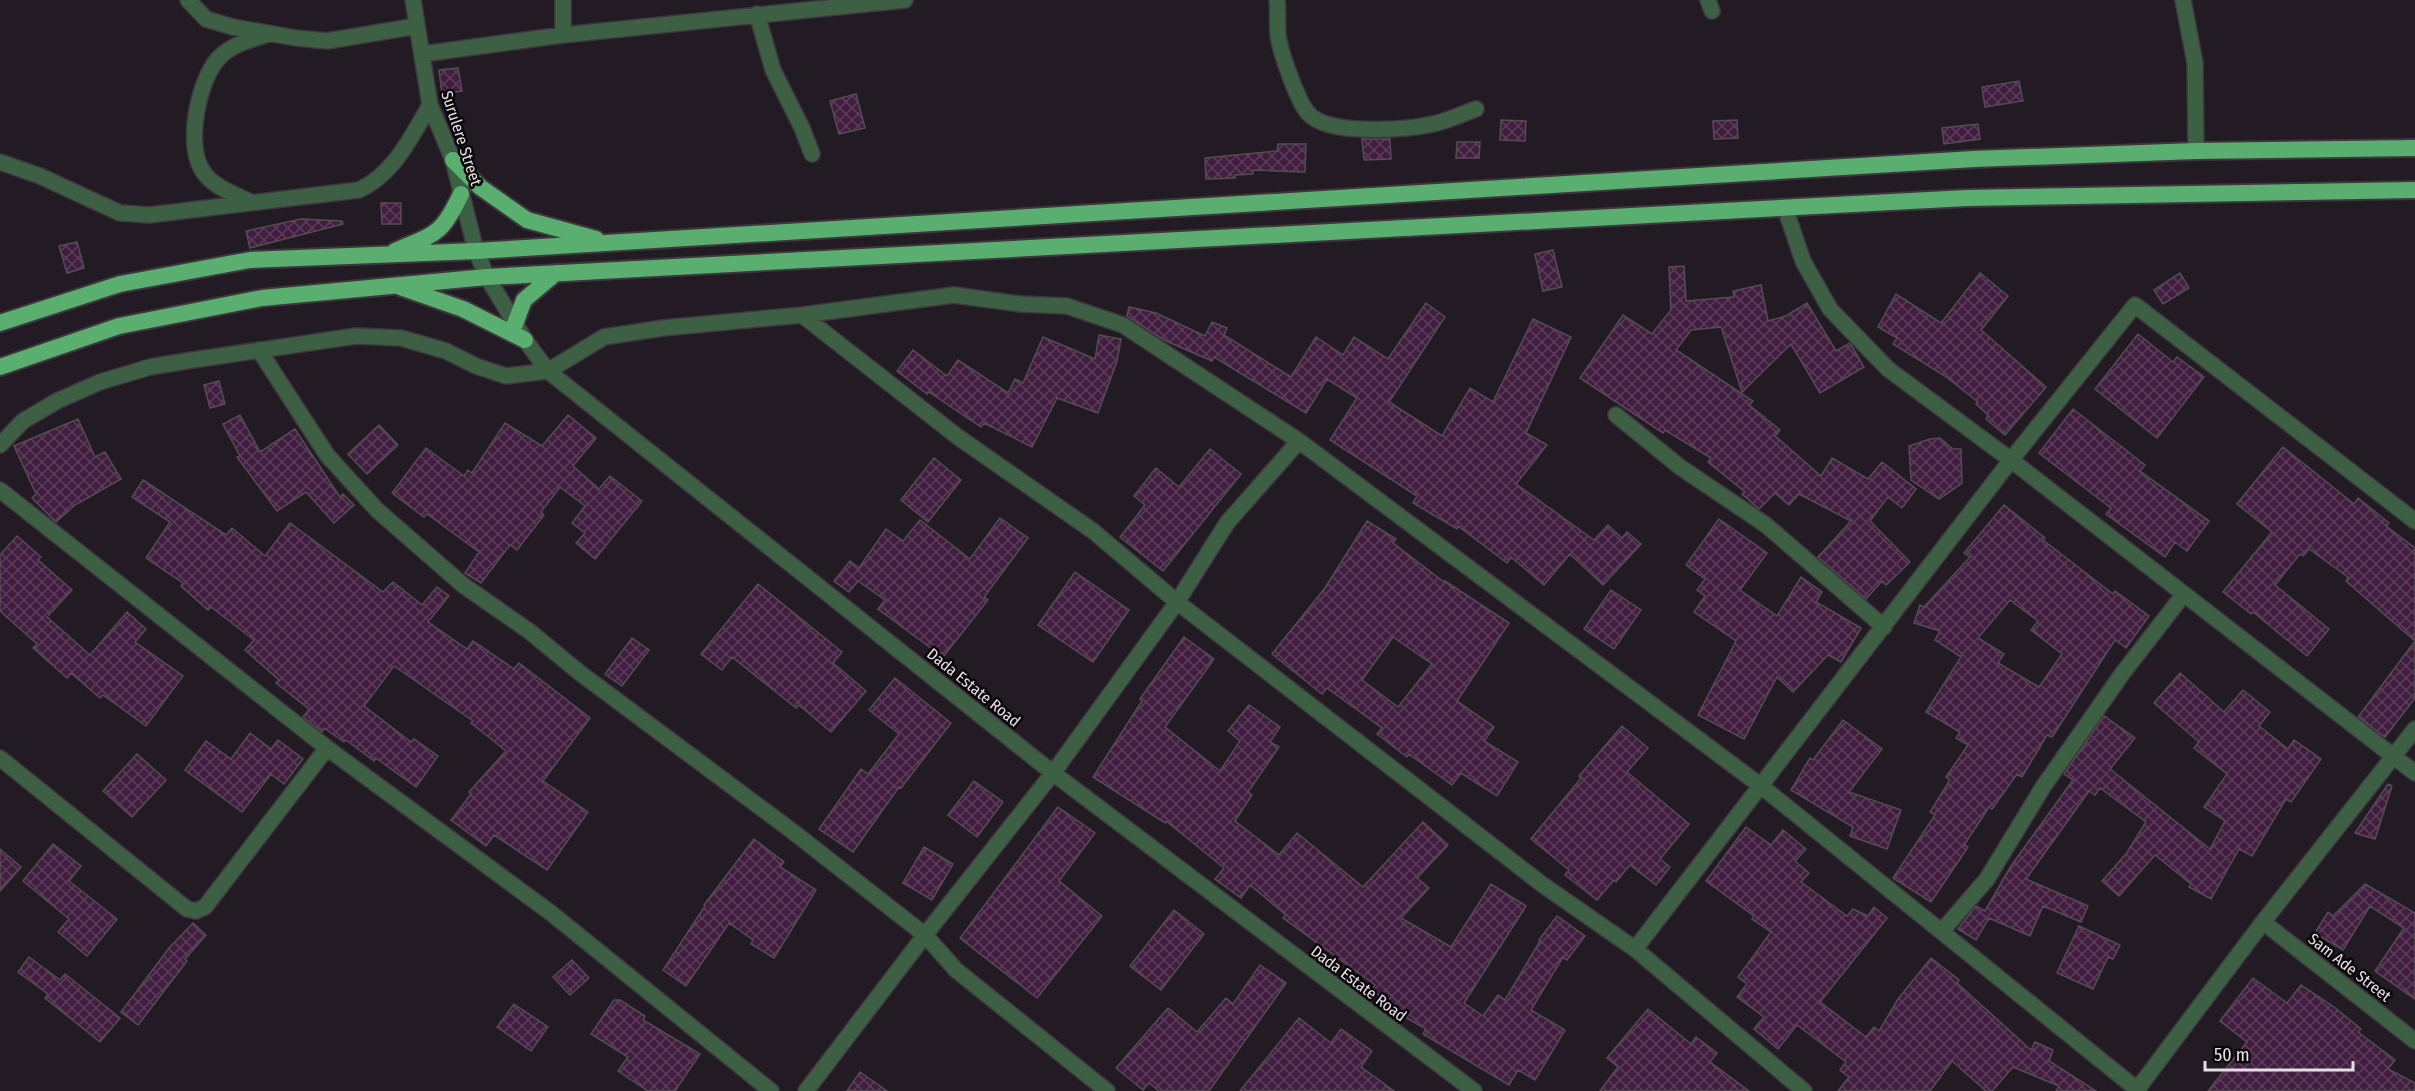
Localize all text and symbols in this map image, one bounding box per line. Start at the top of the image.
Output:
street label: Surulere Street [437,88,486,189]
street label: Dada Estate Road [923,644,1024,731]
street label: Sam Ade Street [2305,929,2395,1006]
street label: Dada Estate Road [1307,941,1410,1025]
scale bar [2205,1034,2354,1072]
text: 50 m [2214,1044,2250,1066]

